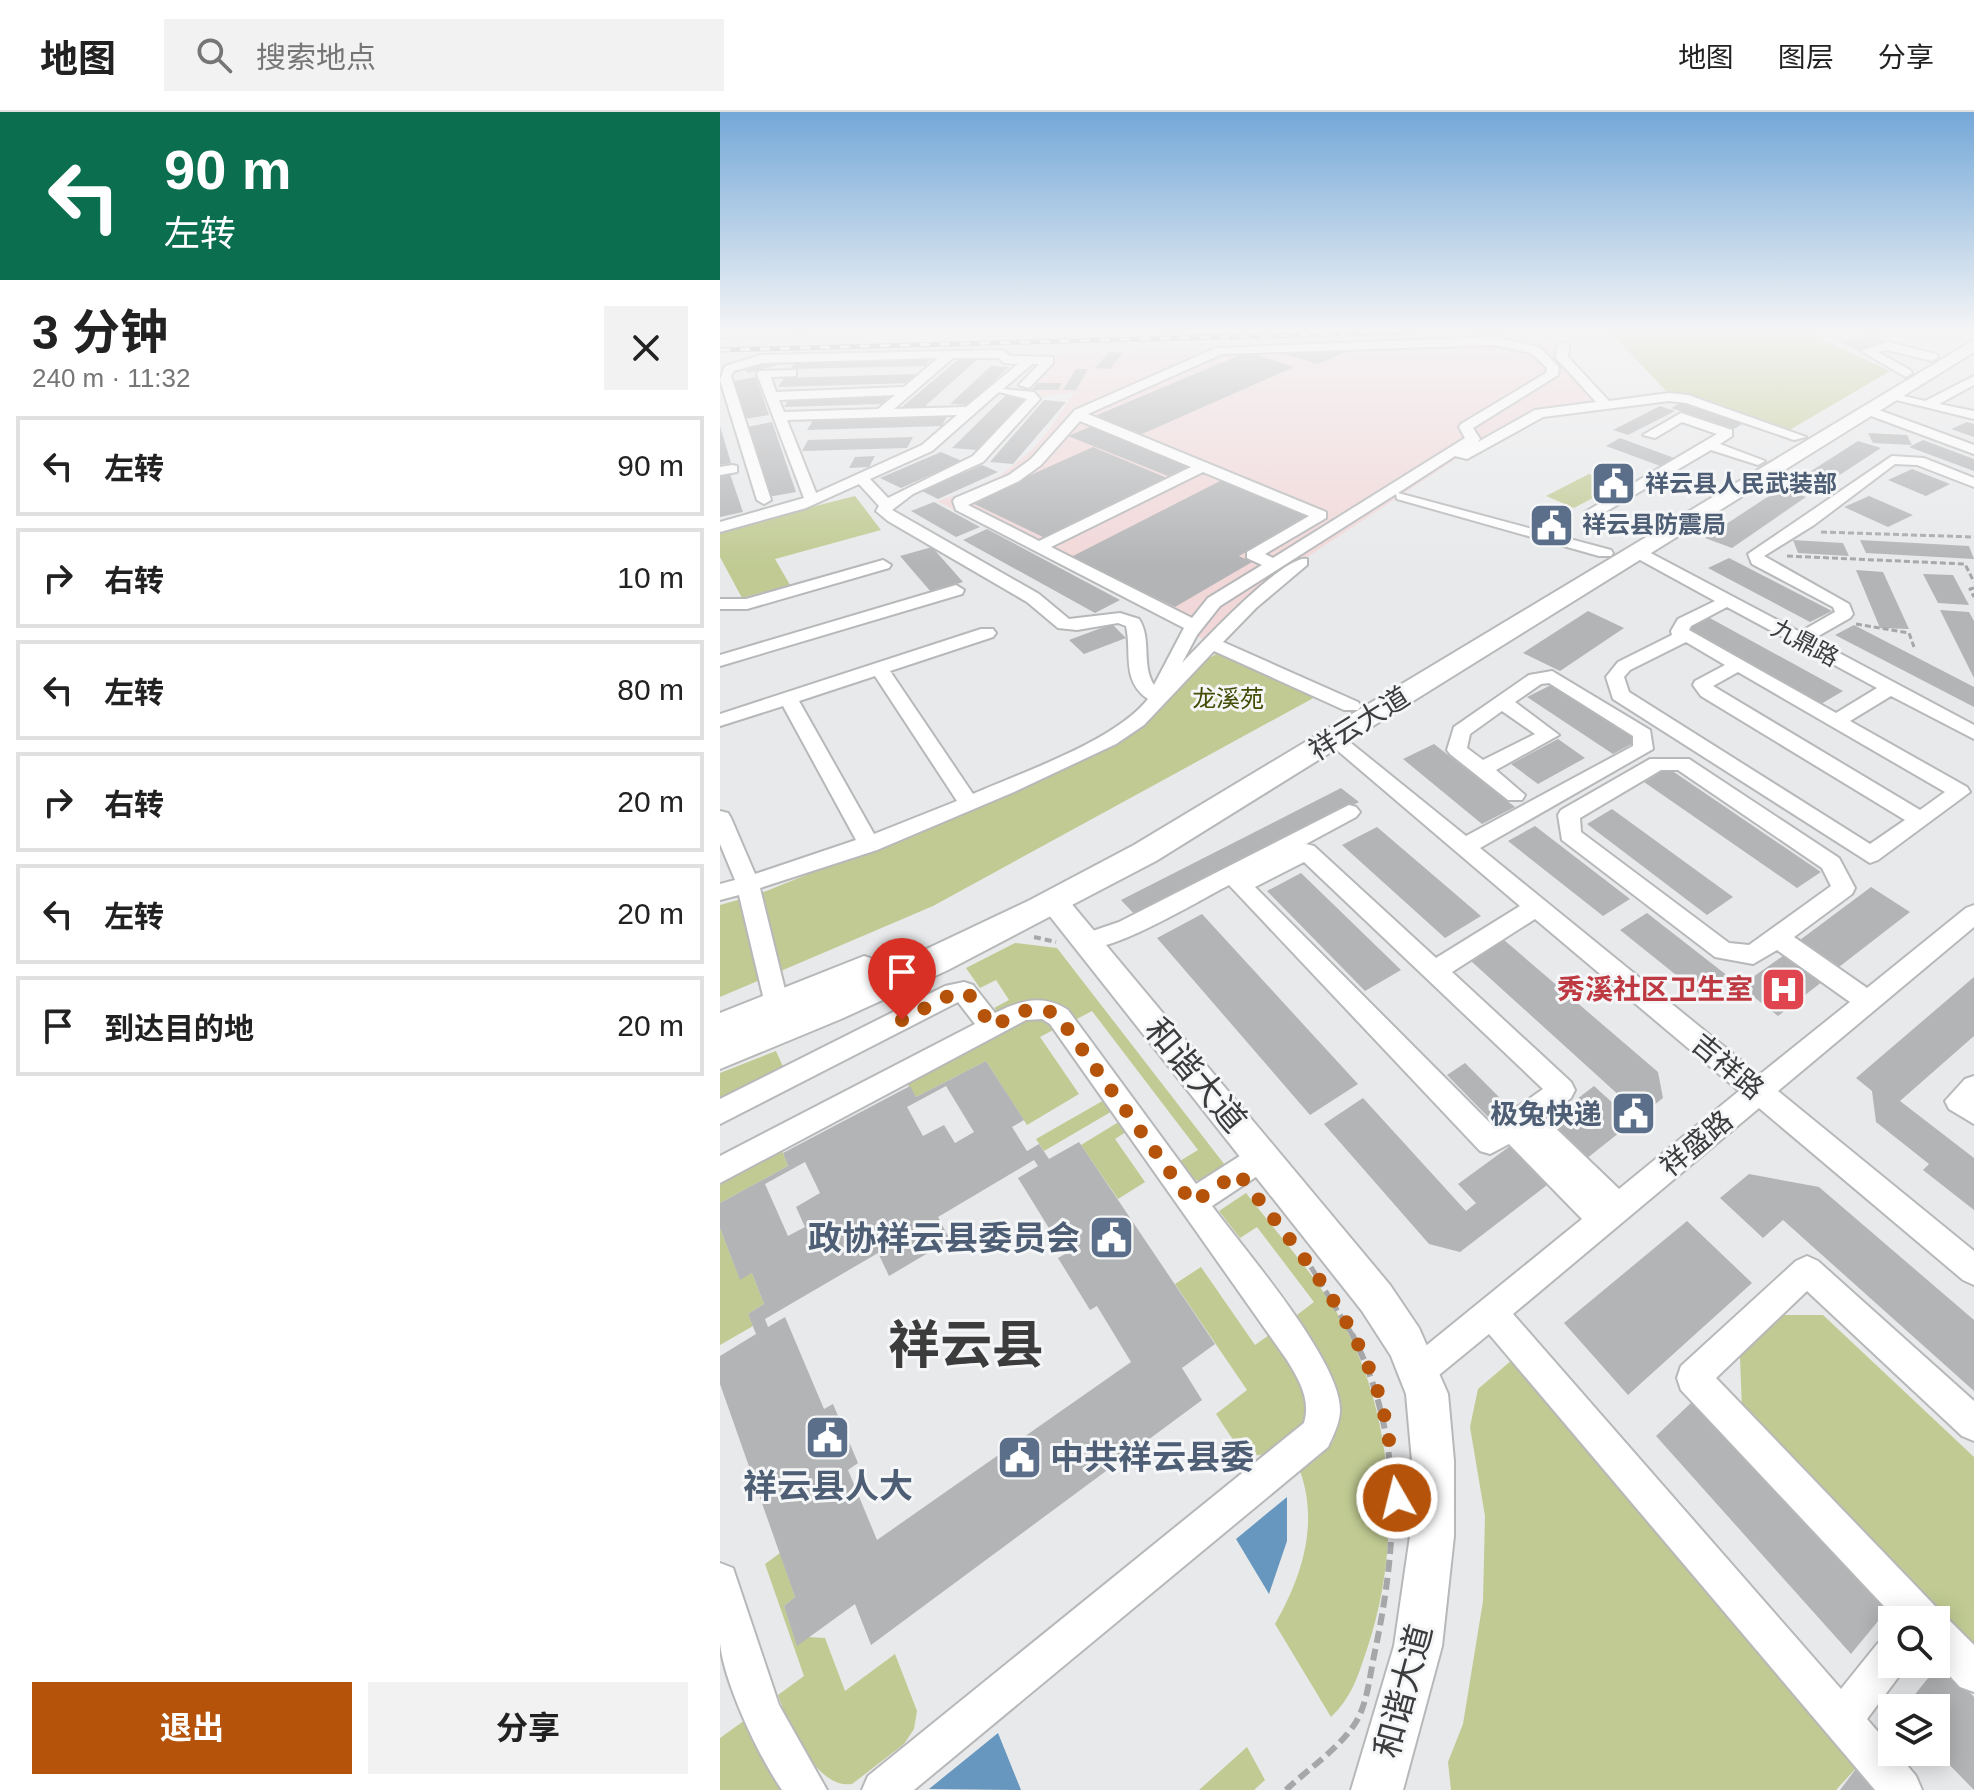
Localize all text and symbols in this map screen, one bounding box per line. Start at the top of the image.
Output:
search box [164,19,724,91]
icon: search [192,33,236,77]
text: 地图 [40,38,116,80]
text: 搜索地点 [256,41,376,74]
text: 地图 [1678,42,1734,73]
text: 图层 [1778,42,1834,73]
text: 分享 [1878,42,1934,73]
text: 90 m [164,138,292,201]
icon: left [32,144,136,248]
text: 左转 [164,213,236,254]
text: 3 分钟 [32,306,168,359]
button: close [604,306,688,390]
text: 240 m · 11:32 [32,363,191,393]
icon: left [36,444,80,488]
text: 90 m [617,449,684,482]
text: 左转 [104,452,164,485]
public building icon: 祥云县人民武装部 [1590,460,1638,508]
place label: 祥云县人民武装部 [1645,470,1837,497]
public building icon: 祥云县防震局 [1527,501,1575,549]
place label: 祥云县防震局 [1582,511,1726,538]
icon: right [36,556,80,600]
text: 10 m [617,561,684,594]
text: 右转 [104,564,164,597]
street label: 九鼎路 [1767,614,1843,671]
icon: left [36,668,80,712]
text: 80 m [617,673,684,706]
text: 左转 [104,676,164,709]
street label: 祥云大道 [1304,681,1415,766]
park label: 龙溪苑 [1192,685,1264,712]
icon: right [36,780,80,824]
text: 20 m [617,785,684,818]
text: 右转 [104,788,164,821]
icon: left [36,892,80,936]
text: 20 m [617,897,684,930]
text: 左转 [104,900,164,933]
pin [868,938,936,1020]
icon: arrive [880,950,924,994]
hospital icon: 秀溪社区卫生室 [1760,965,1808,1013]
place label: 秀溪社区卫生室 [1557,974,1753,1005]
icon: arrive [36,1004,80,1048]
text: 20 m [617,1009,684,1042]
street label: 和谐大道 [1138,1011,1254,1139]
text: 到达目的地 [104,1012,254,1045]
street label: 吉祥路 [1686,1028,1770,1105]
public building icon: 极兔快递 [1609,1090,1657,1138]
place label: 极兔快递 [1490,1099,1602,1130]
street label: 祥盛路 [1654,1105,1738,1182]
public building icon: 政协祥云县委员会 [1087,1214,1135,1262]
place label: 政协祥云县委员会 [808,1219,1080,1257]
district label: 祥云县 [888,1316,1044,1374]
public building icon: 祥云县人大 [804,1414,852,1462]
public building icon: 中共祥云县委 [995,1433,1043,1481]
place label: 中共祥云县委 [1050,1438,1254,1476]
position arrow [1355,1456,1439,1540]
place label: 祥云县人大 [743,1467,913,1505]
map controls [1878,1606,1950,1766]
button: search [1878,1606,1950,1678]
street label: 和谐大道 [1367,1620,1439,1762]
button: 退出 [32,1682,352,1774]
button: 分享 [368,1682,688,1774]
button: layers [1878,1694,1950,1766]

